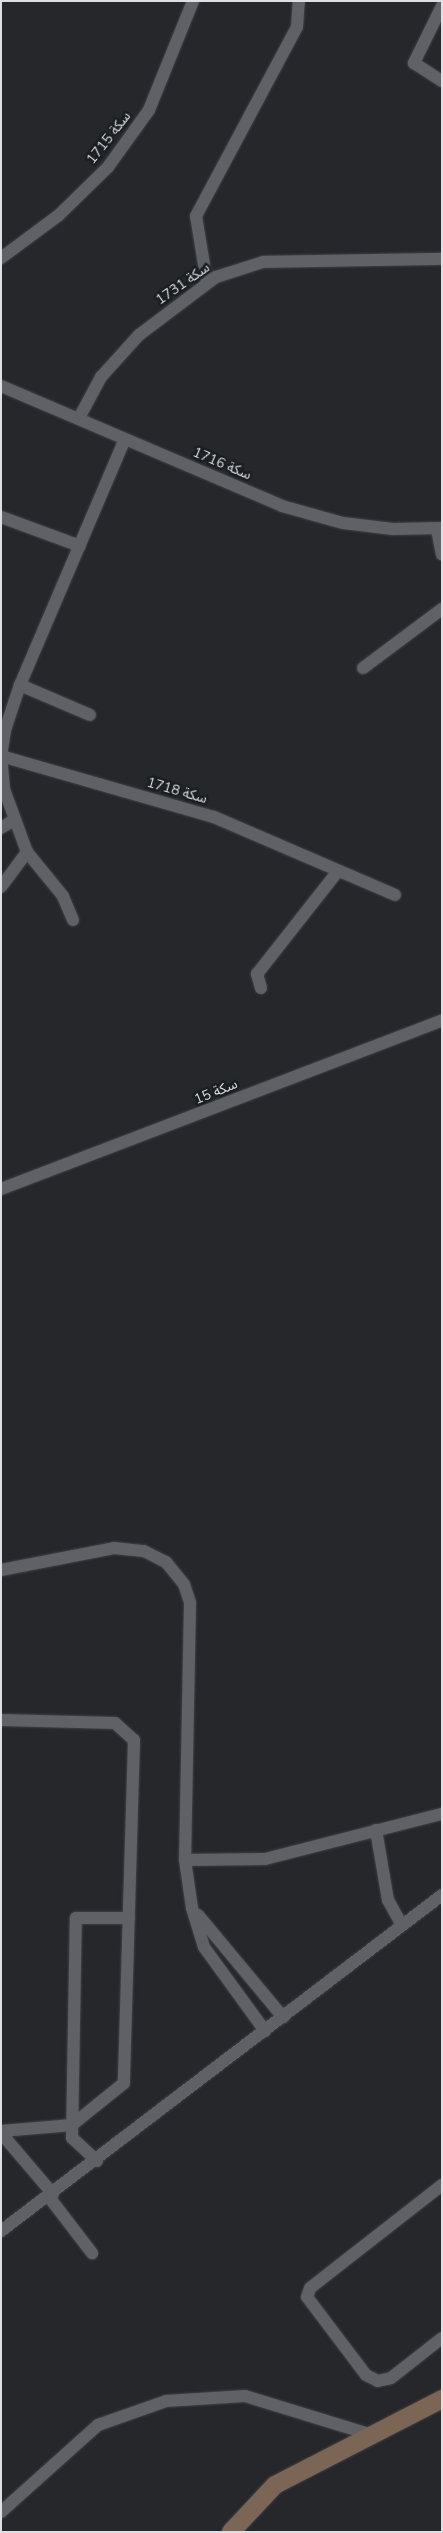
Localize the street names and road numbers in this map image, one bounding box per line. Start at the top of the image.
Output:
street label: سكة 1715 [83,108,135,168]
street label: سكة 1731 [153,259,213,309]
street label: سكة 1716 [190,444,254,484]
street label: سكة 1718 [145,774,209,808]
street label: سكة 15 [192,1076,240,1108]

